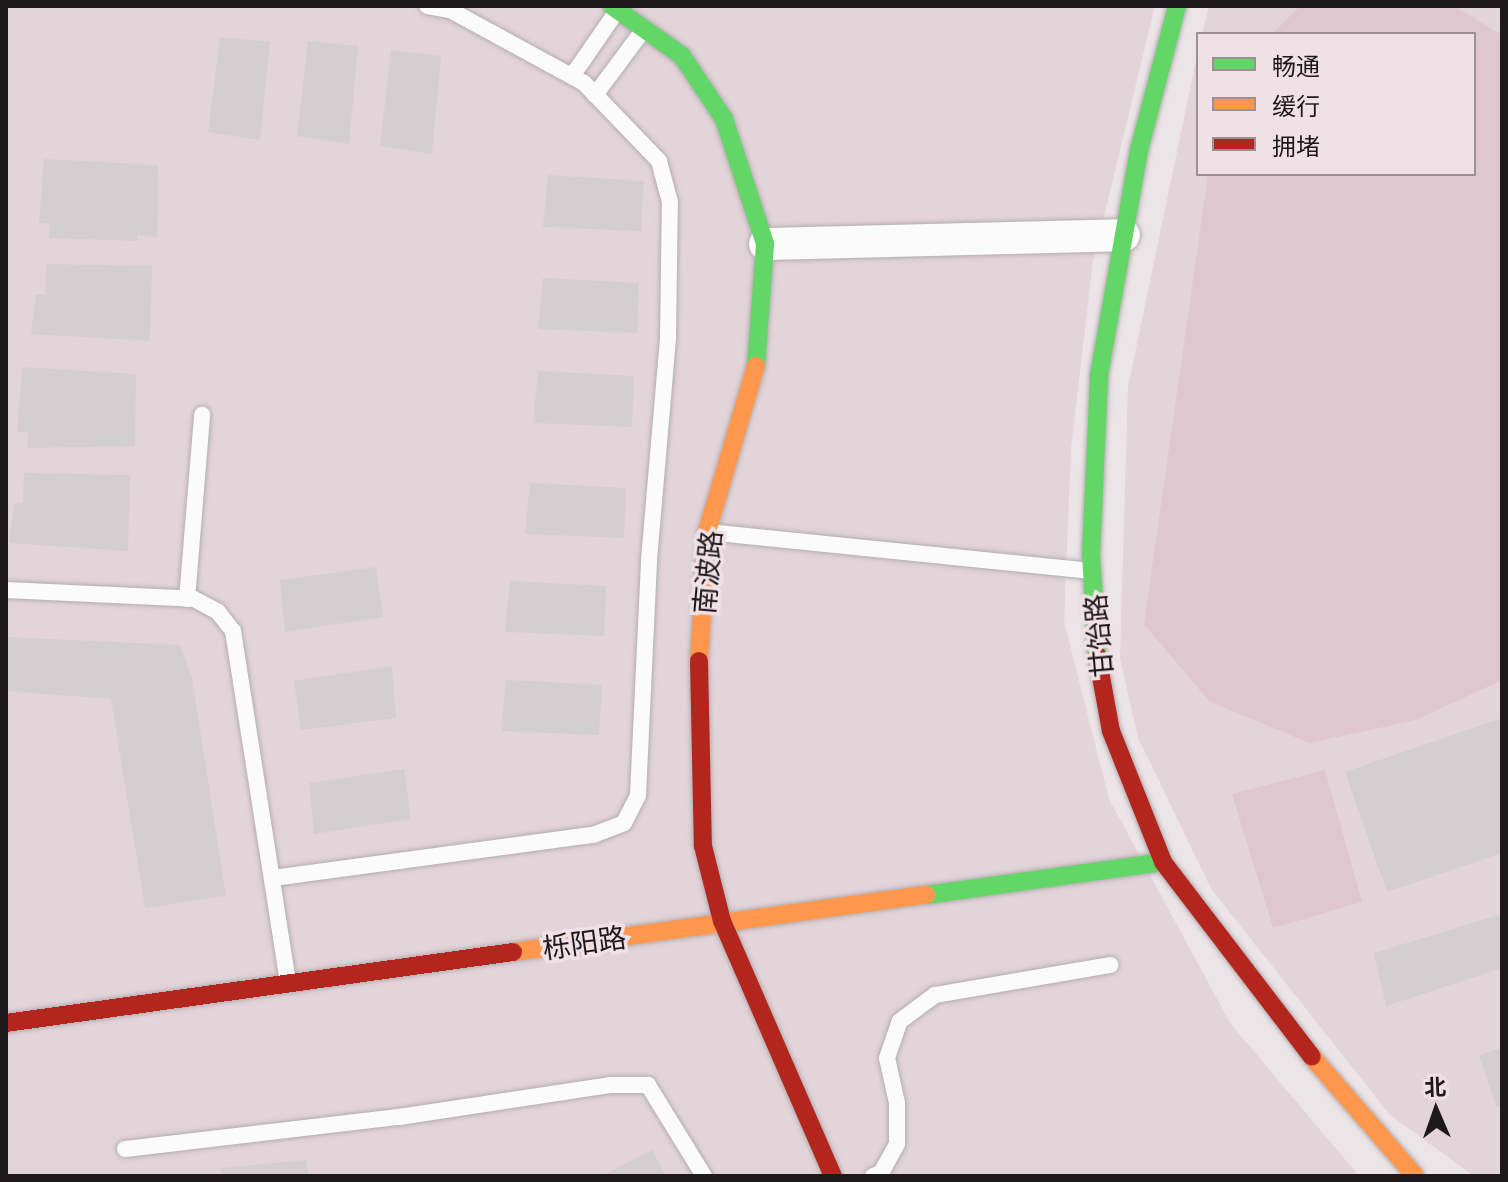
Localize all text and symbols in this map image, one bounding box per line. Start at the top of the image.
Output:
legend [1196,32,1476,176]
text: 畅通 [1272,47,1320,82]
text: 缓行 [1272,87,1320,122]
text: 拥堵 [1272,127,1320,162]
street label: 南波路 [686,529,726,615]
street label: 甘饴路 [1077,593,1117,679]
street label: 栎阳路 [540,919,628,963]
text: 北 [1424,1069,1447,1102]
north arrow [1396,1070,1476,1150]

